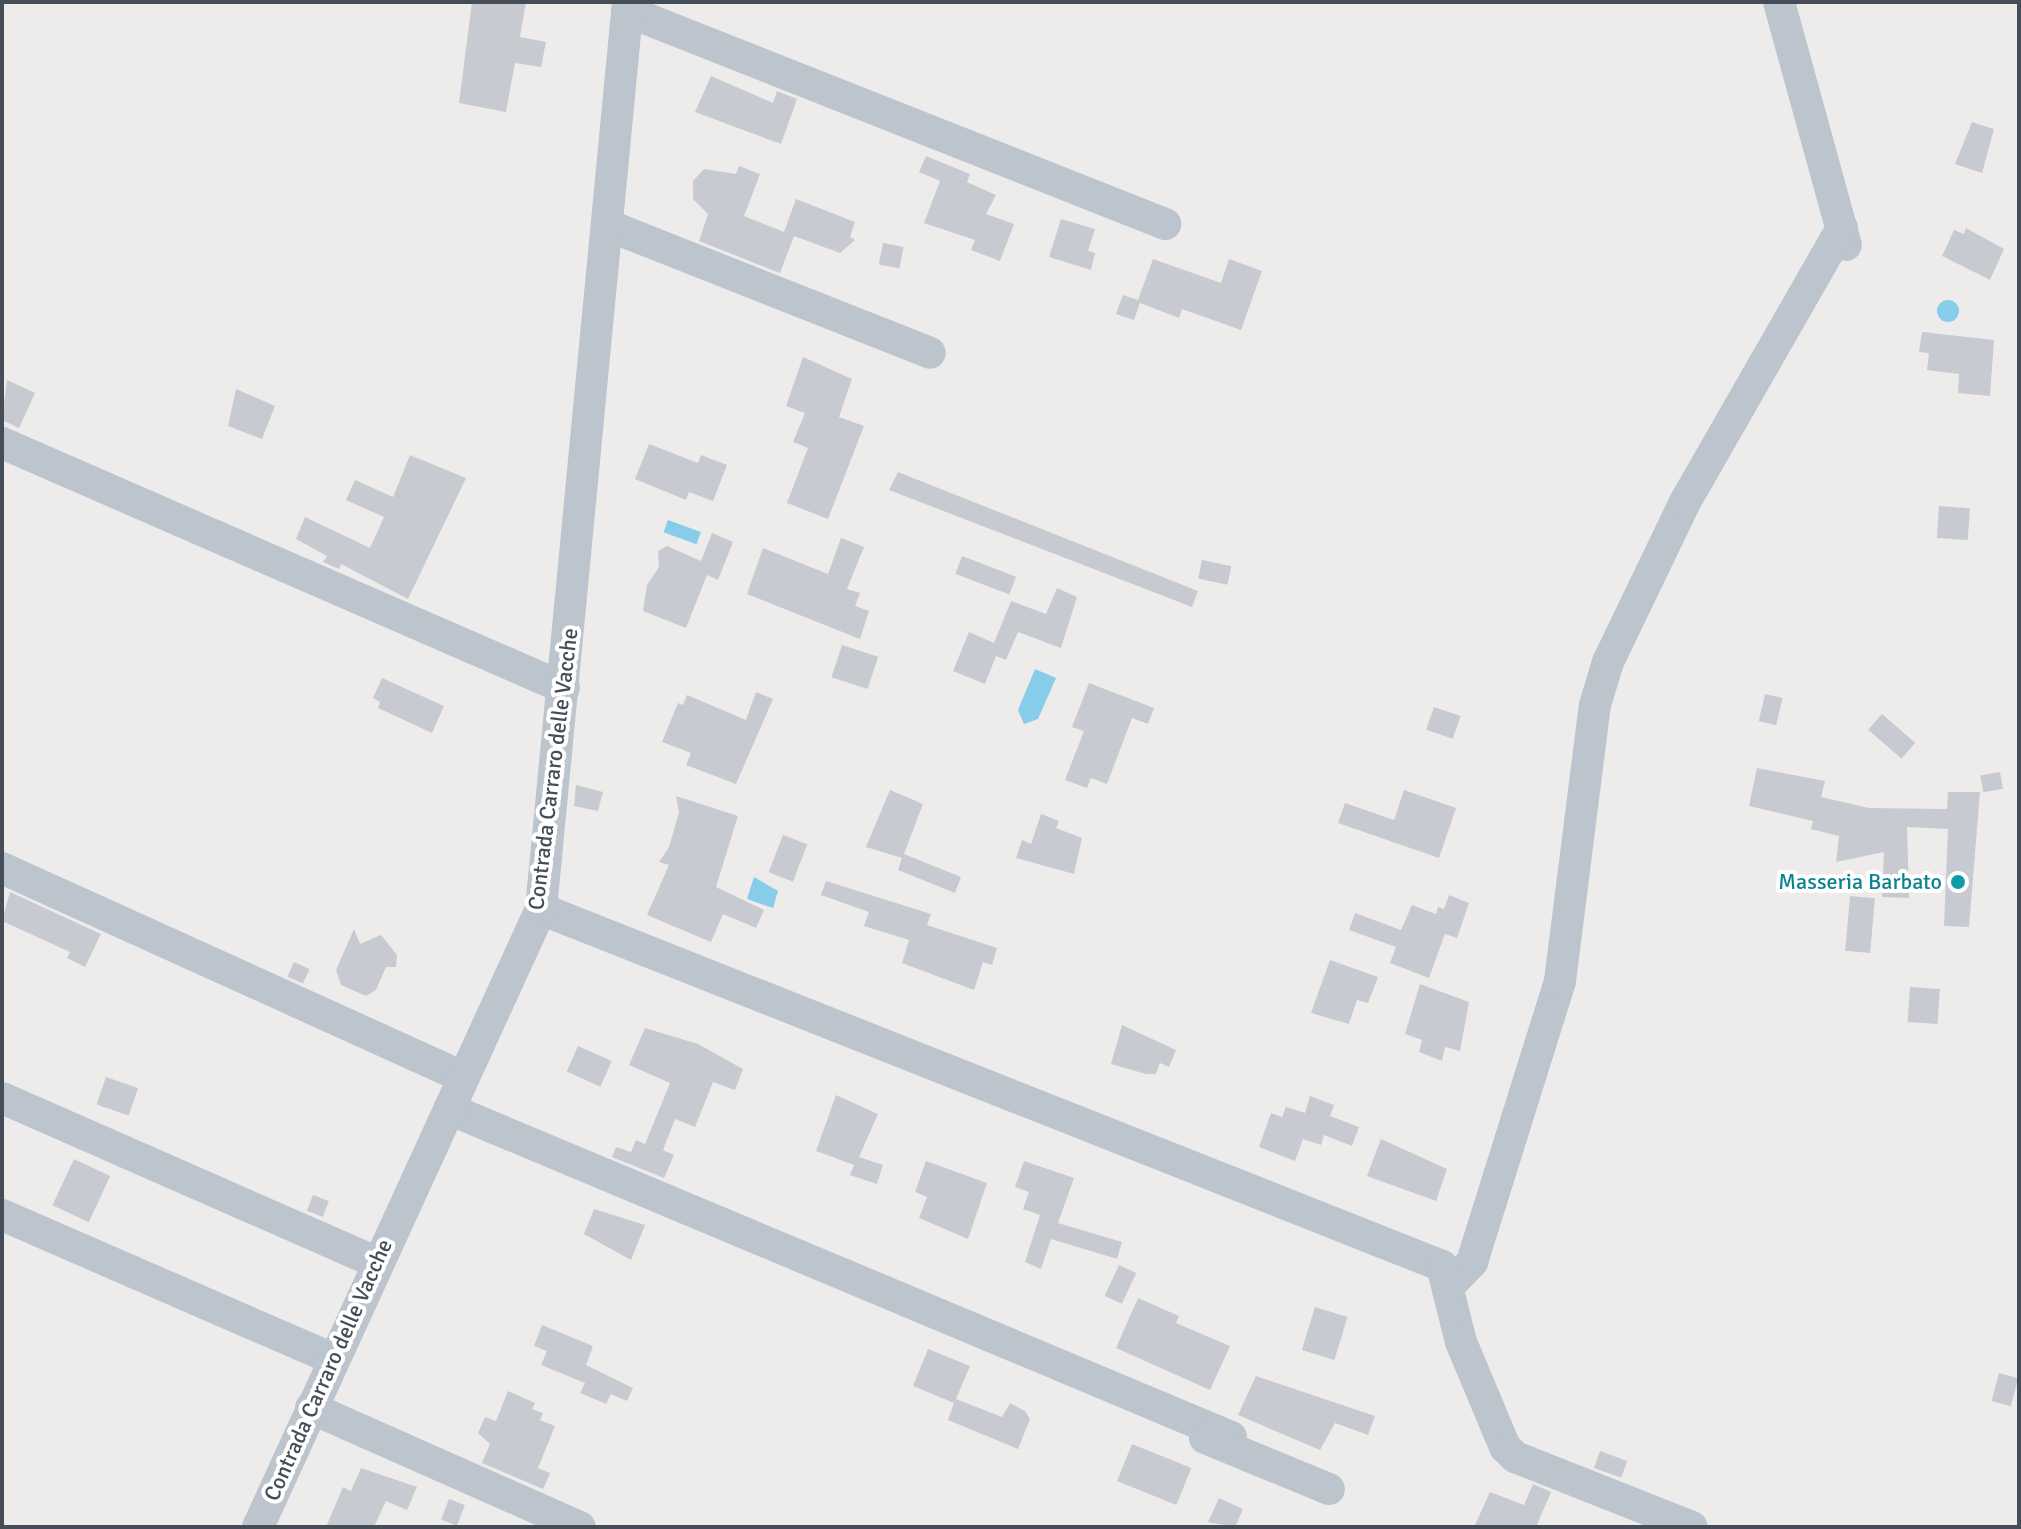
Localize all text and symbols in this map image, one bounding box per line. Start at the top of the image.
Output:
street label: Contrada Carraro delle Vacche [523,627,583,911]
place label: Masseria Barbato [1778,869,1942,895]
marker: Masseria Barbato [1949,873,1967,891]
street label: Contrada Carraro delle Vacche [258,1235,398,1505]

